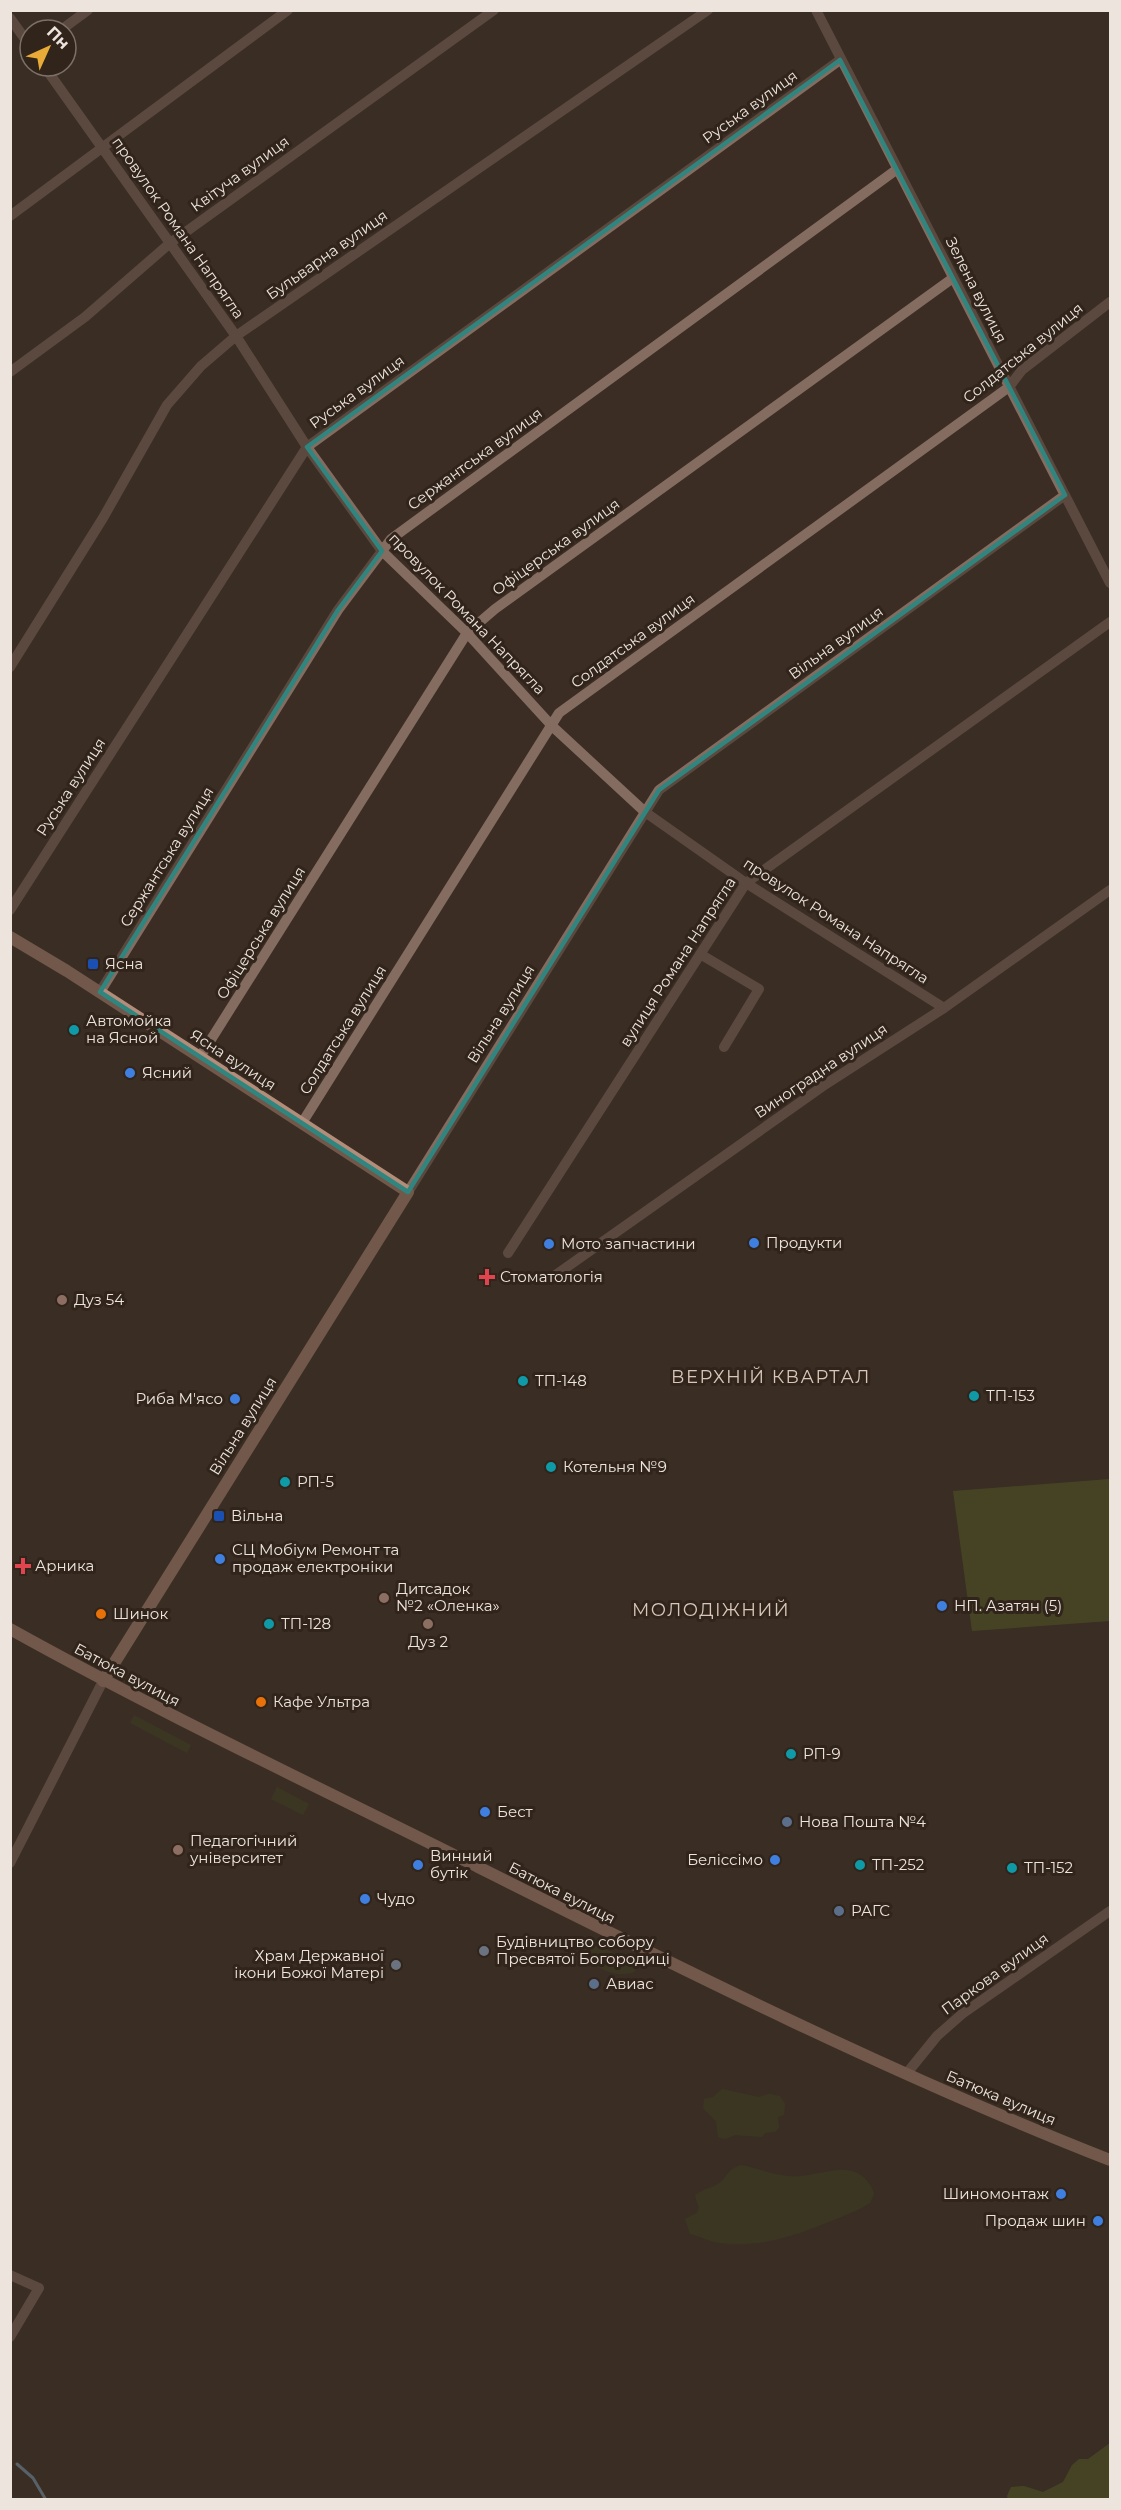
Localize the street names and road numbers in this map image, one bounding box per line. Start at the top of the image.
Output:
street label: Руська вулиця [698,66,801,148]
street label: Квітуча вулиця [187,132,293,216]
street label: провулок Романа Напрягла [108,133,249,322]
street label: Бульварна вулиця [262,206,391,304]
street label: Зелена вулиця [942,234,1011,346]
street label: Солдатська вулиця [959,298,1087,407]
street label: Руська вулиця [305,351,408,433]
street label: Сержантська вулиця [404,403,546,514]
street label: Офіцерська вулиця [488,494,623,599]
street label: провулок Романа Напрягла [385,529,550,698]
street label: Солдатська вулиця [567,589,699,692]
street label: Вільна вулиця [785,602,887,683]
street label: Руська вулиця [32,734,109,839]
street label: Сержантська вулиця [116,783,218,930]
street label: провулок Романа Напрягла [740,853,933,988]
street label: Офіцерська вулиця [212,863,309,1003]
street label: вулиця Романа Напрягла [615,873,740,1050]
street label: Солдатська вулиця [295,961,390,1098]
street label: Вільна вулиця [463,961,538,1066]
street label: Виноградна вулиця [751,1019,891,1122]
street label: Ясна вулиця [187,1025,280,1094]
street label: Вільна вулиця [205,1373,280,1478]
street label: Батюка вулиця [71,1639,183,1710]
street label: Батюка вулиця [506,1857,619,1928]
street label: Паркова вулиця [938,1928,1052,2019]
street label: Батюка вулиця [944,2066,1059,2129]

